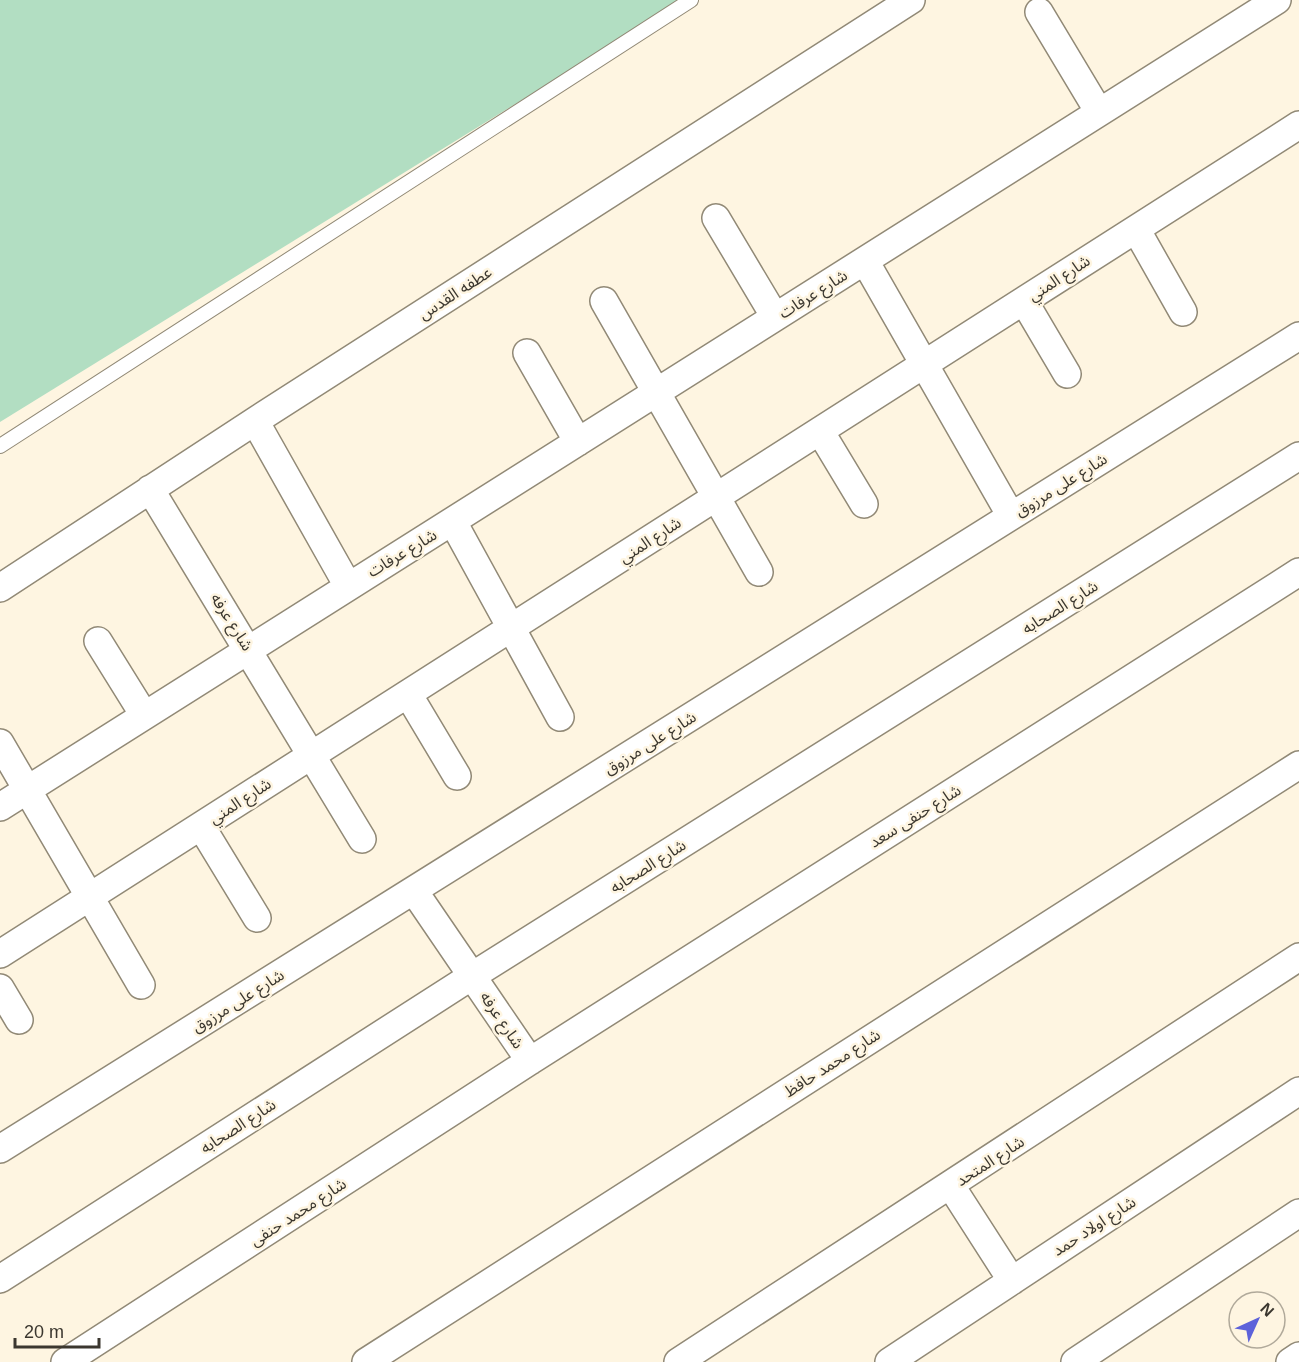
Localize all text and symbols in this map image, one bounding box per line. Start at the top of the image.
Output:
street label: شارع المني [1025,252,1095,308]
street label: عطفه القدس [415,263,495,324]
street label: شارع عرفات [776,266,852,325]
street label: شارع على مرزوق [1012,450,1112,523]
street label: شارع المني [616,514,686,570]
street label: شارع عرفات [365,526,442,584]
street label: شارع الصحابه [1019,577,1103,640]
street label: شارع عرفه [204,590,256,656]
street label: شارع على مرزوق [601,708,701,781]
street label: شارع المني [206,775,276,831]
street label: شارع حنفى سعد [866,781,966,854]
street label: شارع الصحابه [607,836,691,899]
street label: شارع على مرزوق [189,966,289,1039]
street label: شارع عرفه [474,989,527,1054]
street label: شارع محمد حافظ [781,1026,885,1104]
street label: شارع الصحابه [197,1096,281,1160]
street label: شارع المتحد [953,1133,1029,1193]
street label: شارع محمد حنفى [247,1175,351,1253]
street label: شارع اولاد حمد [1049,1193,1141,1262]
north arrow [1227,1290,1287,1350]
text: N [1257,1300,1277,1320]
scale bar [15,1311,99,1349]
text: 20 m [24,1322,64,1342]

